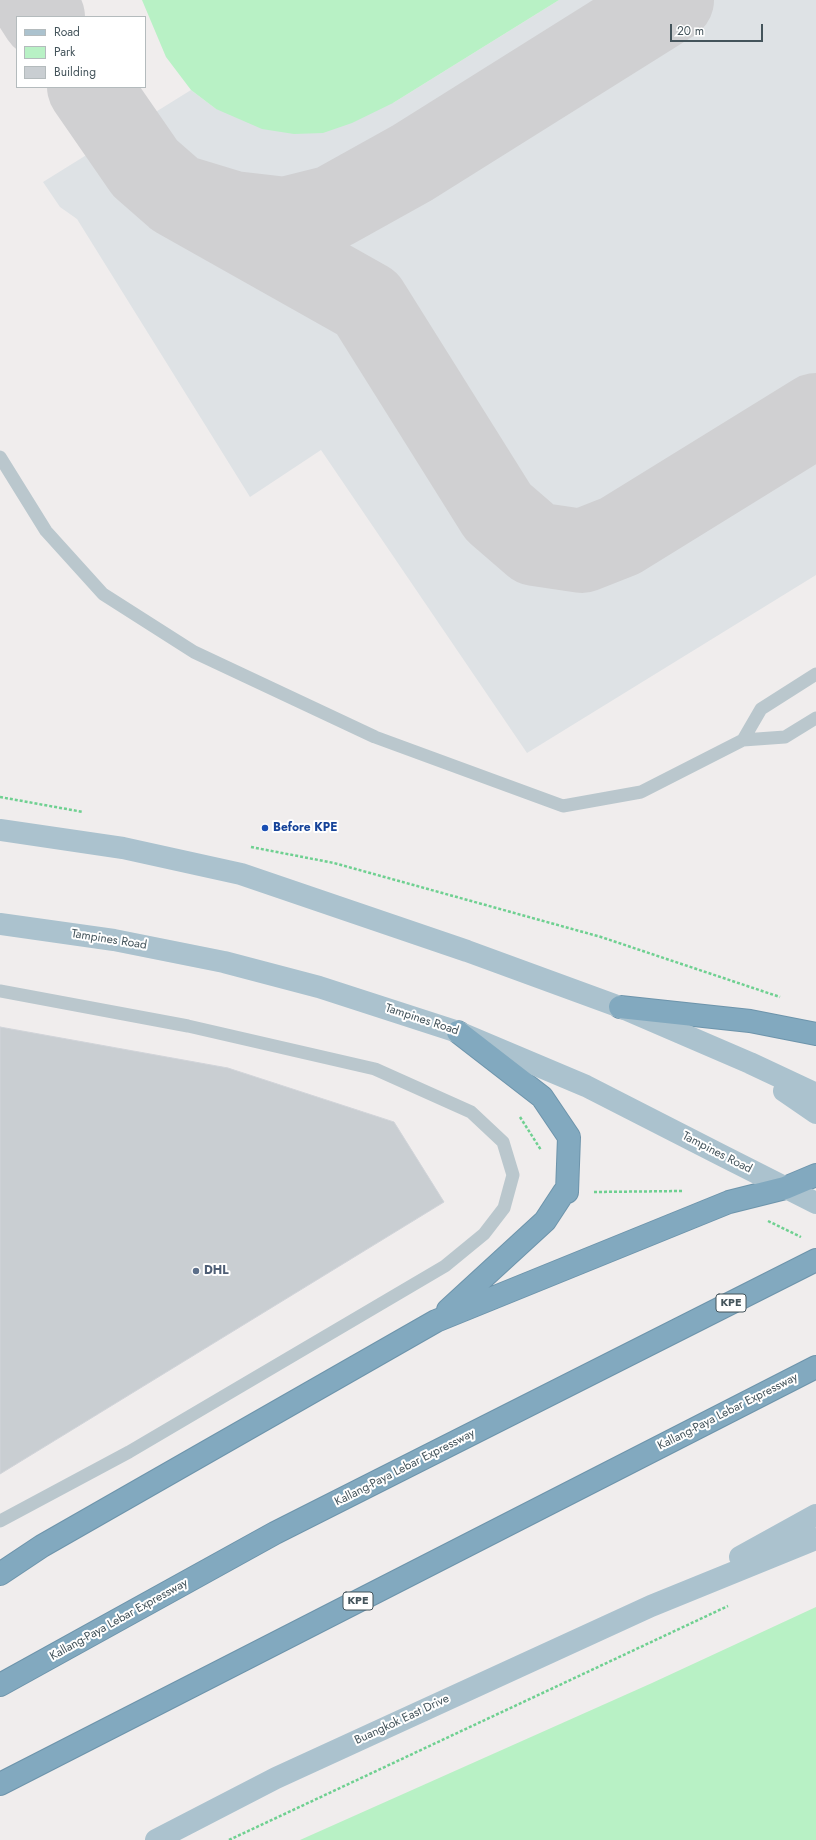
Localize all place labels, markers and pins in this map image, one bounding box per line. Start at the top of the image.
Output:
place label: Before KPE [273,821,337,835]
marker: Before KPE [260,823,270,833]
place label: DHL [204,1264,229,1278]
marker: DHL [191,1266,201,1276]

